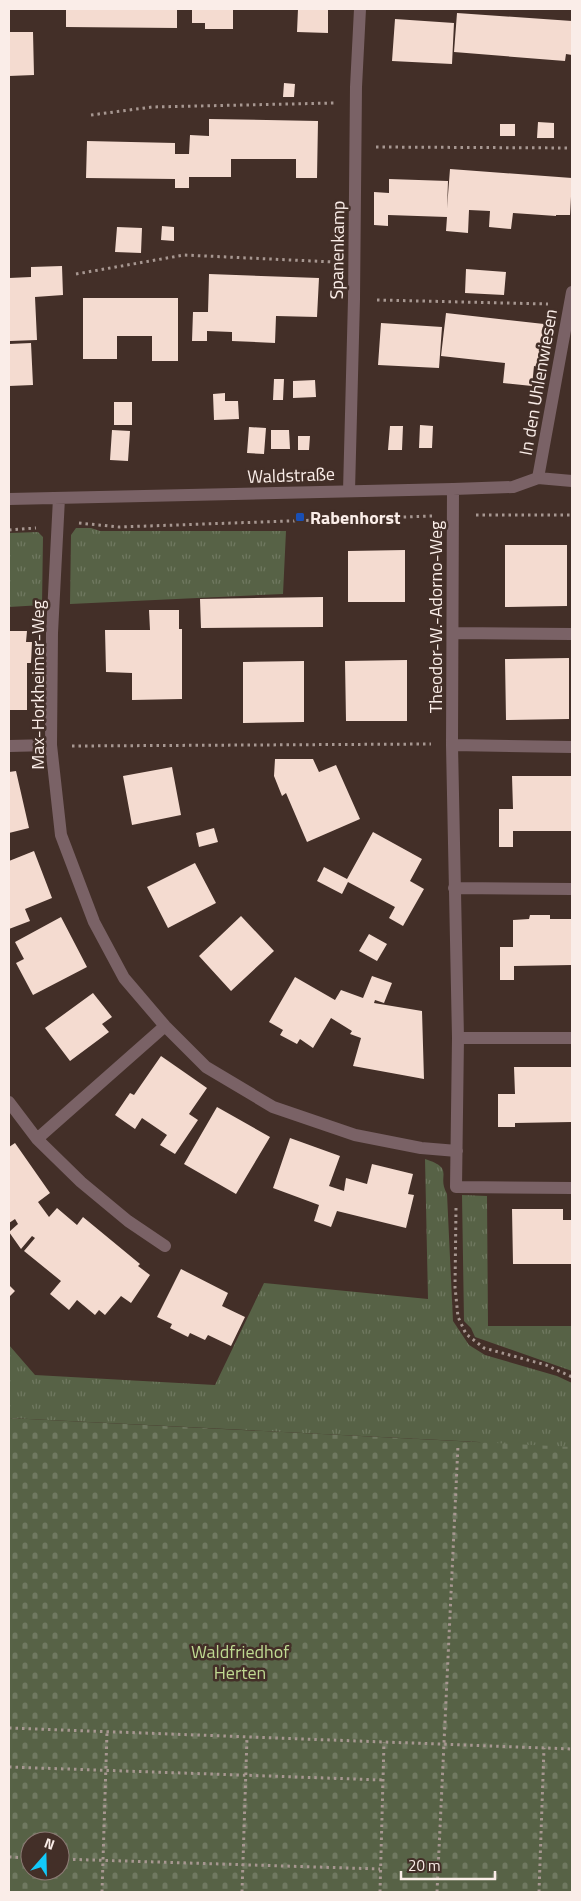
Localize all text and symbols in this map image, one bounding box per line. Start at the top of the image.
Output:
street label: Spanenkamp [323,200,351,300]
street label: In den Uhlenwiesen [512,307,564,457]
street label: Waldstraße [247,460,335,490]
place label: Rabenhorst [310,504,401,531]
marker: Rabenhorst [294,511,306,523]
street label: Theodor-W.-Adorno-Weg [422,521,449,713]
street label: Max-Horkheimer-Weg [24,600,51,770]
park label: Waldfriedhof Herten [191,1638,289,1686]
north arrow [20,1831,70,1881]
text: N [41,1832,58,1855]
scale bar [401,1848,495,1880]
text: 20 m [408,1854,441,1877]

